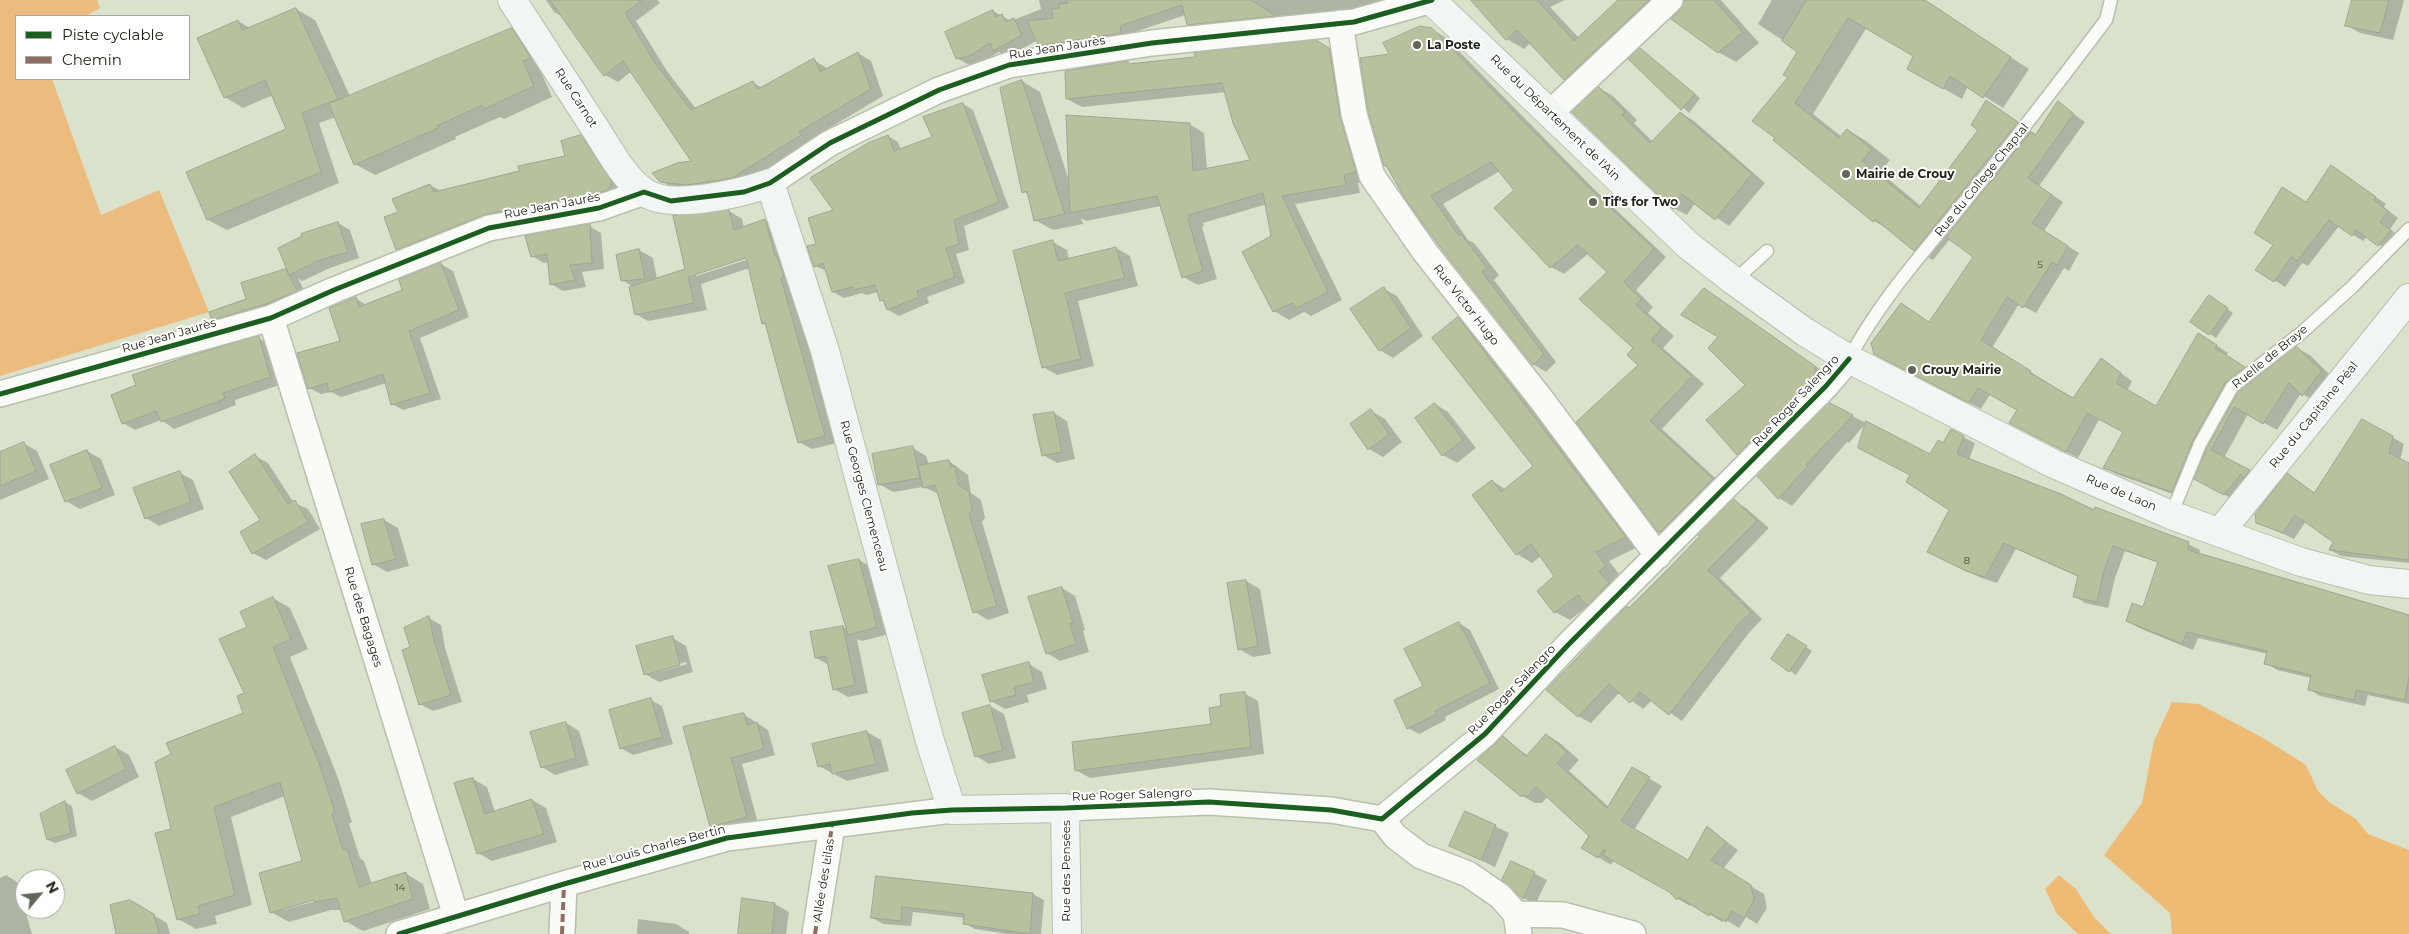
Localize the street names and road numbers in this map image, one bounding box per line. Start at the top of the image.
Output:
street label: Rue Jean Jaurès [1008,33,1106,63]
street label: Rue du Département de l'Ain [1487,52,1623,184]
street label: Rue Carnot [551,66,601,130]
street label: Rue du College Chaptal [1932,121,2032,239]
street label: Rue Jean Jaurès [503,190,601,222]
street label: Rue Victor Hugo [1430,262,1502,348]
street label: Rue Jean Jaurès [120,316,218,356]
street label: Ruelle de Braye [2229,322,2311,392]
street label: Rue Roger Salengro [1750,352,1842,450]
street label: Rue du Capitaine Péal [2267,359,2361,471]
street label: Rue Georges Clemenceau [837,419,891,573]
street label: Rue de Laon [2083,472,2159,514]
street label: Rue des Bagages [341,565,385,669]
street label: Rue Roger Salengro [1465,642,1559,738]
street label: Rue Roger Salengro [1072,786,1192,804]
street label: Rue des Pensées [1059,820,1073,922]
street label: Rue Louis Charles Bertin [581,822,727,874]
street label: Allée des Lilas [810,838,838,922]

